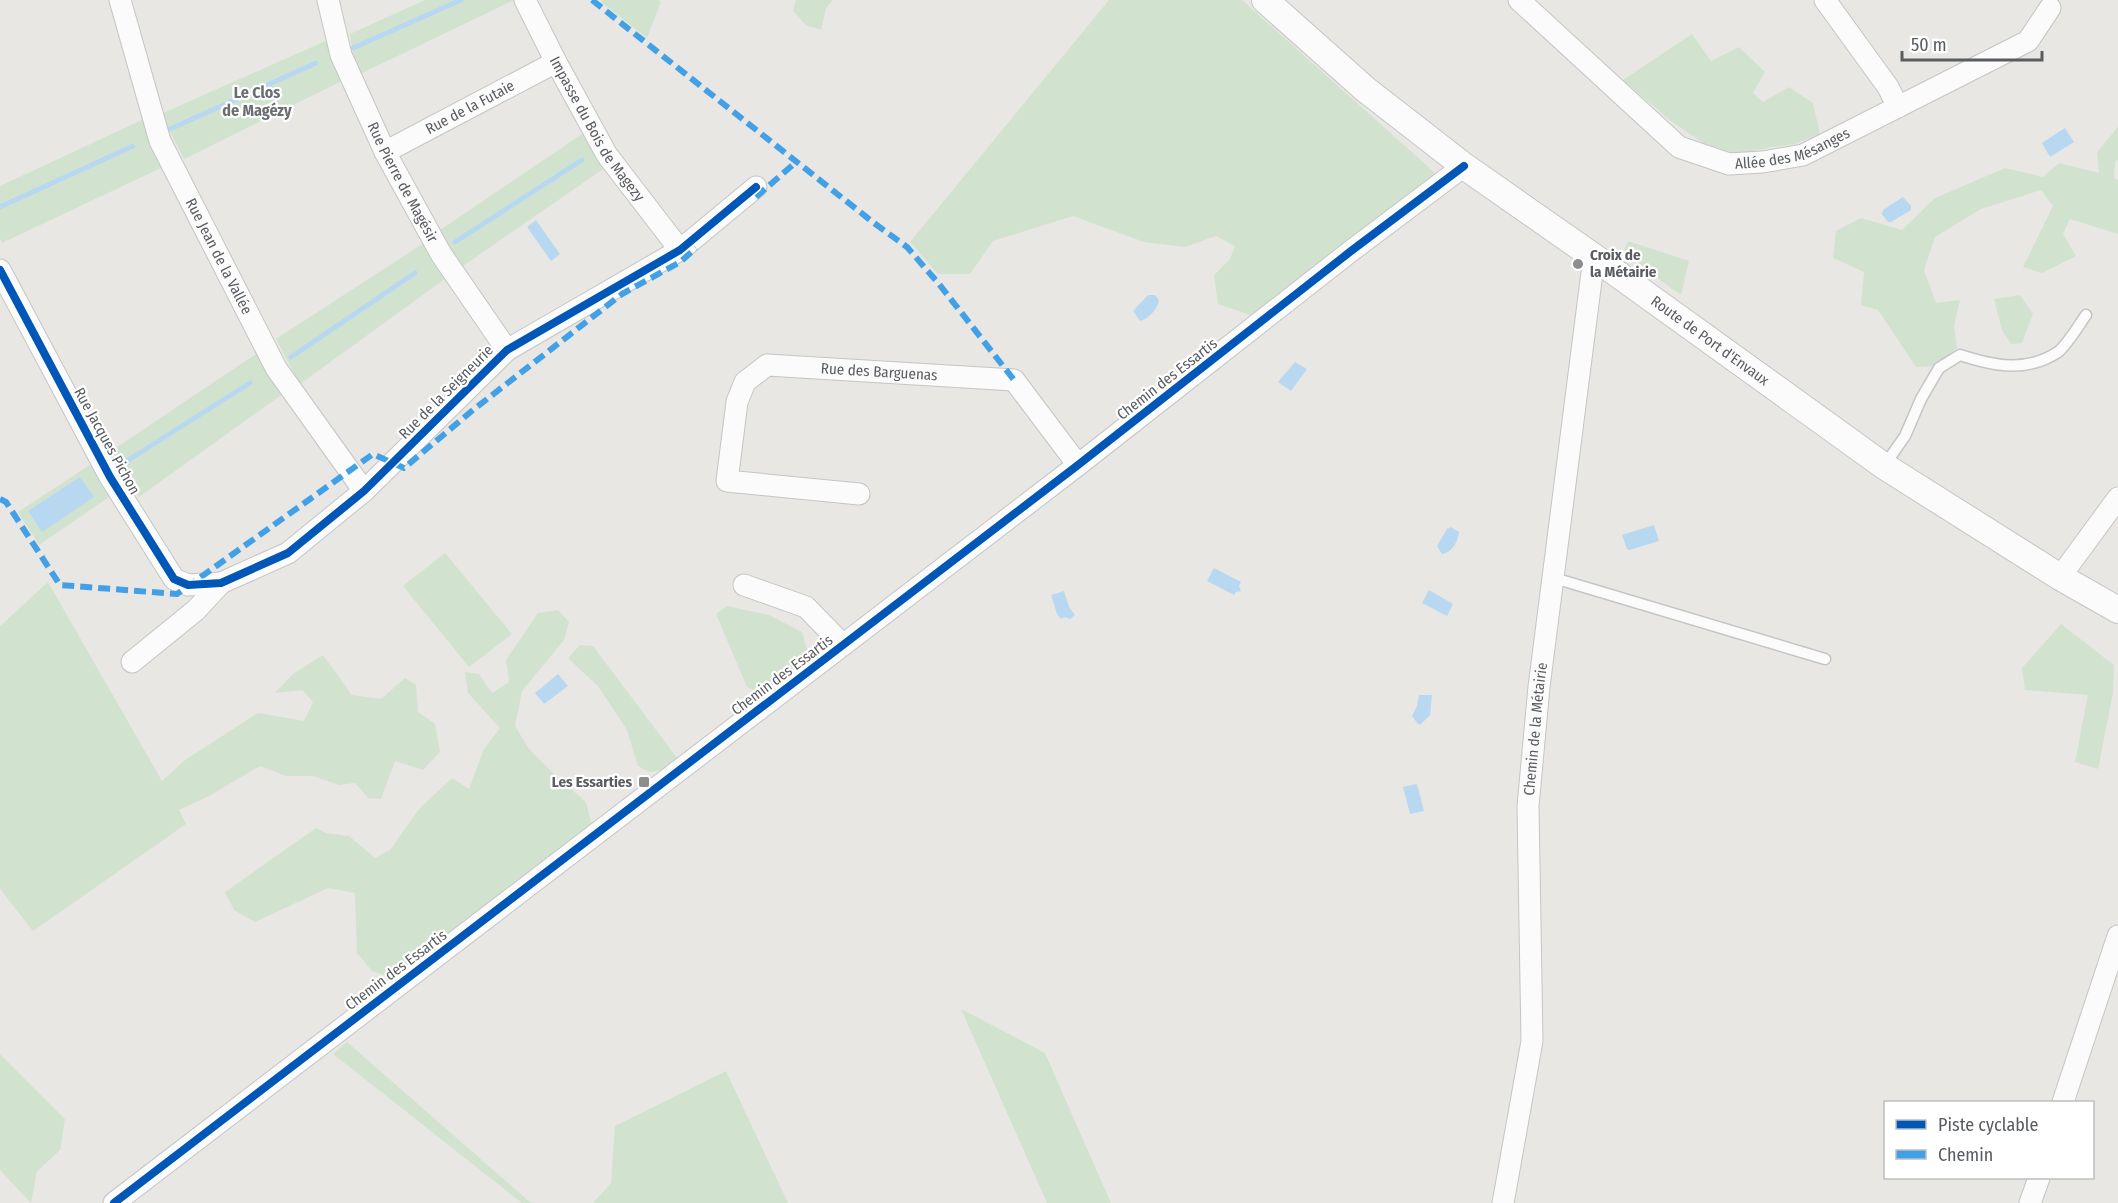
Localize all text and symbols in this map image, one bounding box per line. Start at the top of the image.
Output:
scale bar [1902,24,2042,62]
text: 50 m [1911,34,1947,56]
street label: Impasse du Bois de Magezy [546,54,649,205]
street label: Rue de la Futaie [422,76,518,138]
district label: Le Clos de Magézy [222,83,292,120]
street label: Rue Pierre de Magésir [364,119,442,246]
street label: Allée des Mésanges [1734,124,1853,173]
street label: Rue Jean de la Vallée [182,195,256,317]
place label: Croix de la Métairie [1590,246,1657,281]
marker: Croix de la Métairie [1571,257,1585,271]
street label: Route de Port d'Envaux [1647,292,1773,390]
street label: Chemin des Essartis [1113,334,1221,424]
street label: Rue de la Seigneurie [395,341,497,443]
street label: Rue des Barguenas [820,359,938,384]
street label: Rue Jacques Pichon [70,384,144,498]
street label: Chemin des Essartis [728,631,836,719]
street label: Chemin de la Métairie [1520,661,1551,796]
place label: Les Essarties [552,773,632,791]
marker: Les Essarties [637,775,651,789]
street label: Chemin des Essartis [342,926,450,1014]
legend [1884,1101,2094,1179]
text: Piste cyclable [1938,1114,2038,1136]
text: Chemin [1938,1144,1993,1166]

